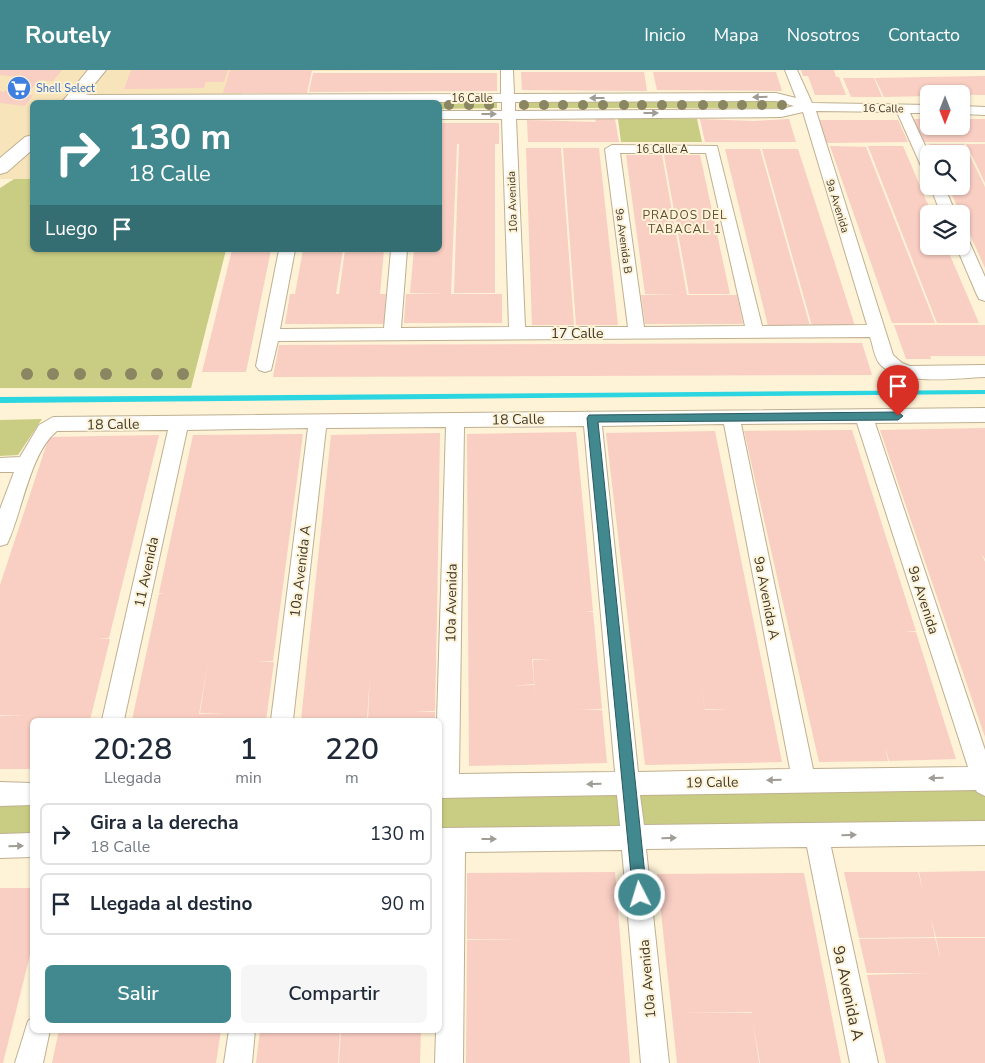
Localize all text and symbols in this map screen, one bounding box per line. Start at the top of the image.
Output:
text: Routely [25,19,111,51]
text: Inicio [644,23,686,47]
text: Mapa [714,23,759,47]
text: Nosotros [787,23,860,47]
text: Contacto [888,23,960,47]
supermarket icon: Shell Select [6,75,32,101]
place label: Shell Select [36,81,95,96]
north arrow [920,85,970,135]
map controls [920,85,970,255]
street label: 16 Calle [451,91,493,106]
one-way arrow [752,93,768,101]
one-way arrow [589,94,605,102]
street label: 16 Calle [862,101,904,116]
one-way arrow [643,109,659,117]
one-way arrow [481,110,497,118]
text: 130 m [128,114,231,161]
icon: right [45,120,110,185]
street label: 16 Calle A [636,142,688,157]
button: search [920,145,970,195]
text: 18 Calle [128,159,211,189]
street label: 10a Avenida [504,171,521,233]
street label: 9a Avenida [822,177,853,235]
button: layers [920,205,970,255]
street label: 9a Avenida B [612,207,636,275]
district label: PRADOS DEL TABACAL 1 [642,207,728,237]
icon: arrive [108,215,136,243]
text: Luego [45,216,98,242]
street label: 17 Calle [551,324,603,343]
pin [877,365,919,416]
icon: arrive [884,372,912,400]
street label: 18 Calle [492,410,545,429]
street label: 18 Calle [87,415,140,434]
street label: 10a Avenida A [285,524,316,618]
street label: 11 Avenida [130,535,163,609]
street label: 9a Avenida A [749,555,784,641]
street label: 10a Avenida [441,563,462,643]
street label: 9a Avenida [904,564,943,637]
text: 20:28 [93,729,172,770]
text: 1 [240,729,258,770]
text: 220 [325,729,379,770]
text: Llegada [104,767,161,789]
text: min [235,767,262,789]
text: m [345,767,359,789]
street label: 19 Calle [686,773,739,792]
one-way arrow [928,775,944,783]
one-way arrow [766,777,782,785]
one-way arrow [586,780,602,788]
text: Gira a la derecha [90,810,239,836]
icon: right [47,820,75,848]
text: 130 m [370,821,425,847]
one-way arrow [841,831,857,839]
one-way arrow [661,834,677,842]
one-way arrow [481,835,497,843]
text: 18 Calle [90,836,150,858]
one-way arrow [9,842,25,850]
position arrow [613,868,665,920]
icon: arrive [47,890,75,918]
text: Llegada al destino [90,891,252,917]
text: 90 m [381,891,425,917]
street label: 10a Avenida [635,939,660,1019]
street label: 9a Avenida A [827,944,869,1043]
button: Salir [45,965,231,1023]
button: Compartir [241,965,427,1023]

